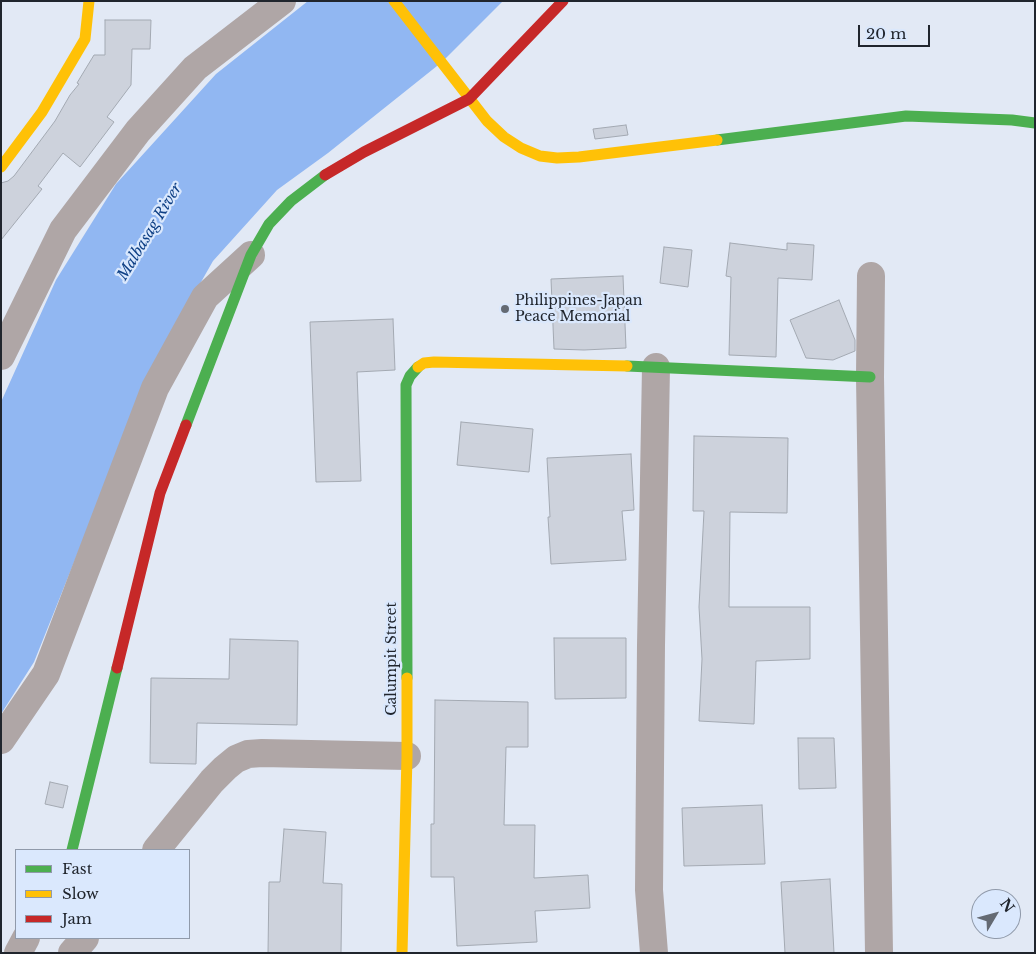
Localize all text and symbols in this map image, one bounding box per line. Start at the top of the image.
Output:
scale bar [861,15,934,47]
text: 20 m [866,24,906,43]
water label: Malbasag River [114,180,186,284]
place label: Philippines-Japan Peace Memorial [515,293,642,326]
marker: Philippines-Japan Peace Memorial [499,303,511,315]
street label: Calumpit Street [384,602,400,716]
legend [15,849,190,939]
text: Fast [62,859,92,878]
text: Slow [62,884,99,903]
north arrow [971,889,1021,939]
text: N [996,895,1018,916]
text: Jam [62,909,92,928]

